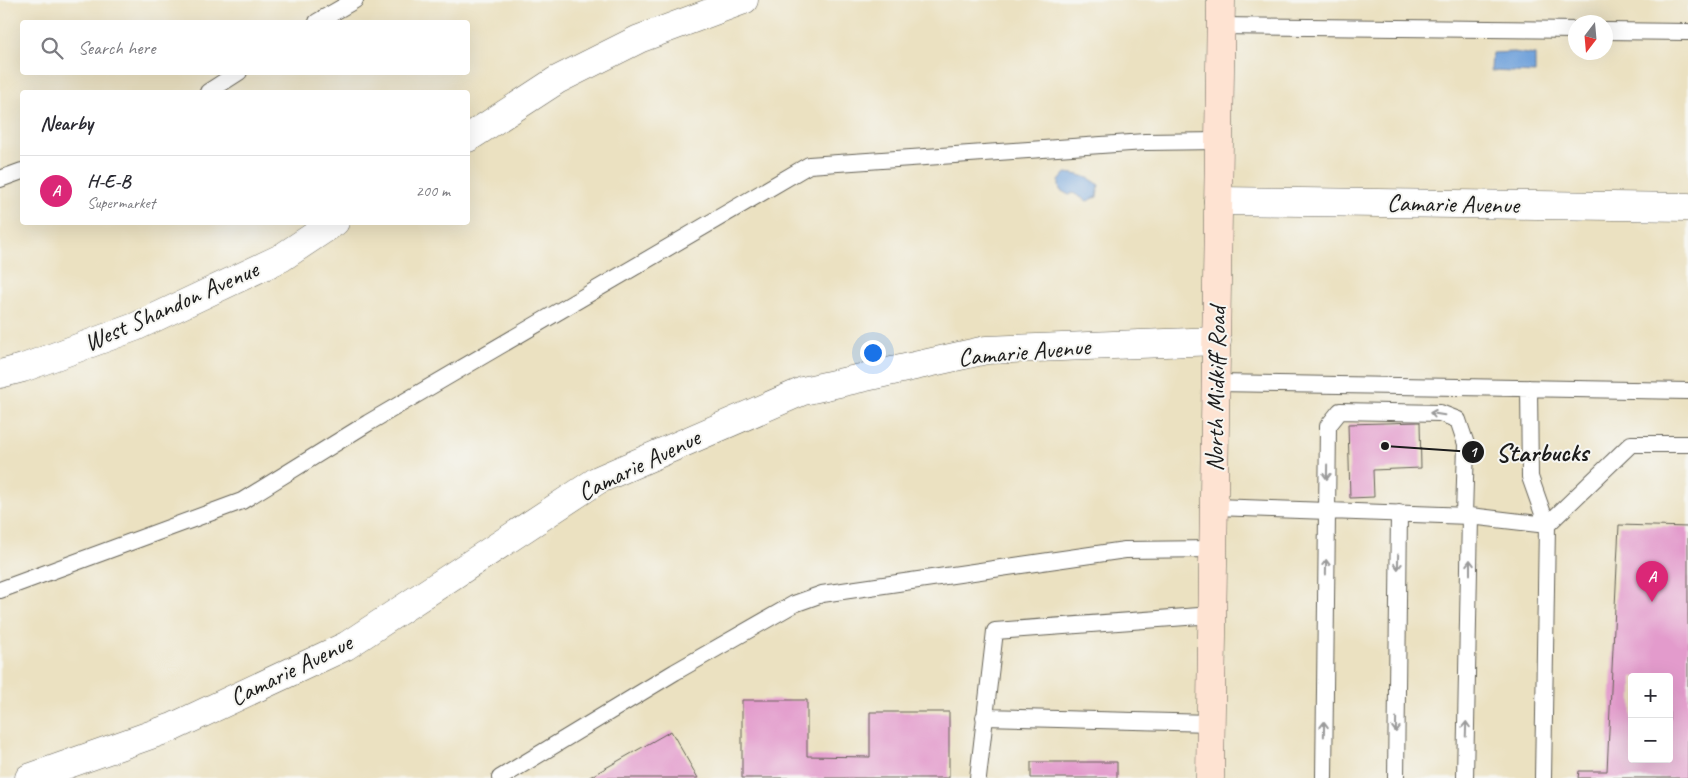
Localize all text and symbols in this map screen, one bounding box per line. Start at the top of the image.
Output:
north arrow [1568,15,1613,60]
search box [20,20,470,75]
icon: search [38,34,66,62]
text: Search here [78,36,155,60]
text: Nearby [40,110,93,136]
text: H-E-B [87,169,130,193]
text: A [52,181,60,201]
text: 200 m [416,181,450,201]
street label: Camarie Avenue [1387,187,1521,221]
text: Supermarket [87,193,155,213]
street label: West Shandon Avenue [79,253,265,359]
street label: North Midkiff Road [1199,302,1234,472]
street label: Camarie Avenue [957,330,1093,374]
your location [860,340,886,366]
one-way arrow [1430,408,1446,418]
street label: Camarie Avenue [573,421,707,508]
callout: Starbucks [1461,432,1598,473]
text: Starbucks [1496,436,1591,469]
text: 1 [1470,443,1479,462]
one-way arrow [1323,463,1332,479]
one-way arrow [1393,554,1403,570]
one-way arrow [1321,559,1331,576]
one-way arrow [1465,559,1474,575]
pin: A [1636,561,1668,602]
street label: Camarie Avenue [225,626,359,713]
map controls [1628,673,1673,763]
button: + [1628,673,1673,718]
one-way arrow [1392,716,1401,732]
button: − [1628,718,1673,763]
one-way arrow [1319,722,1329,738]
one-way arrow [1462,722,1471,738]

